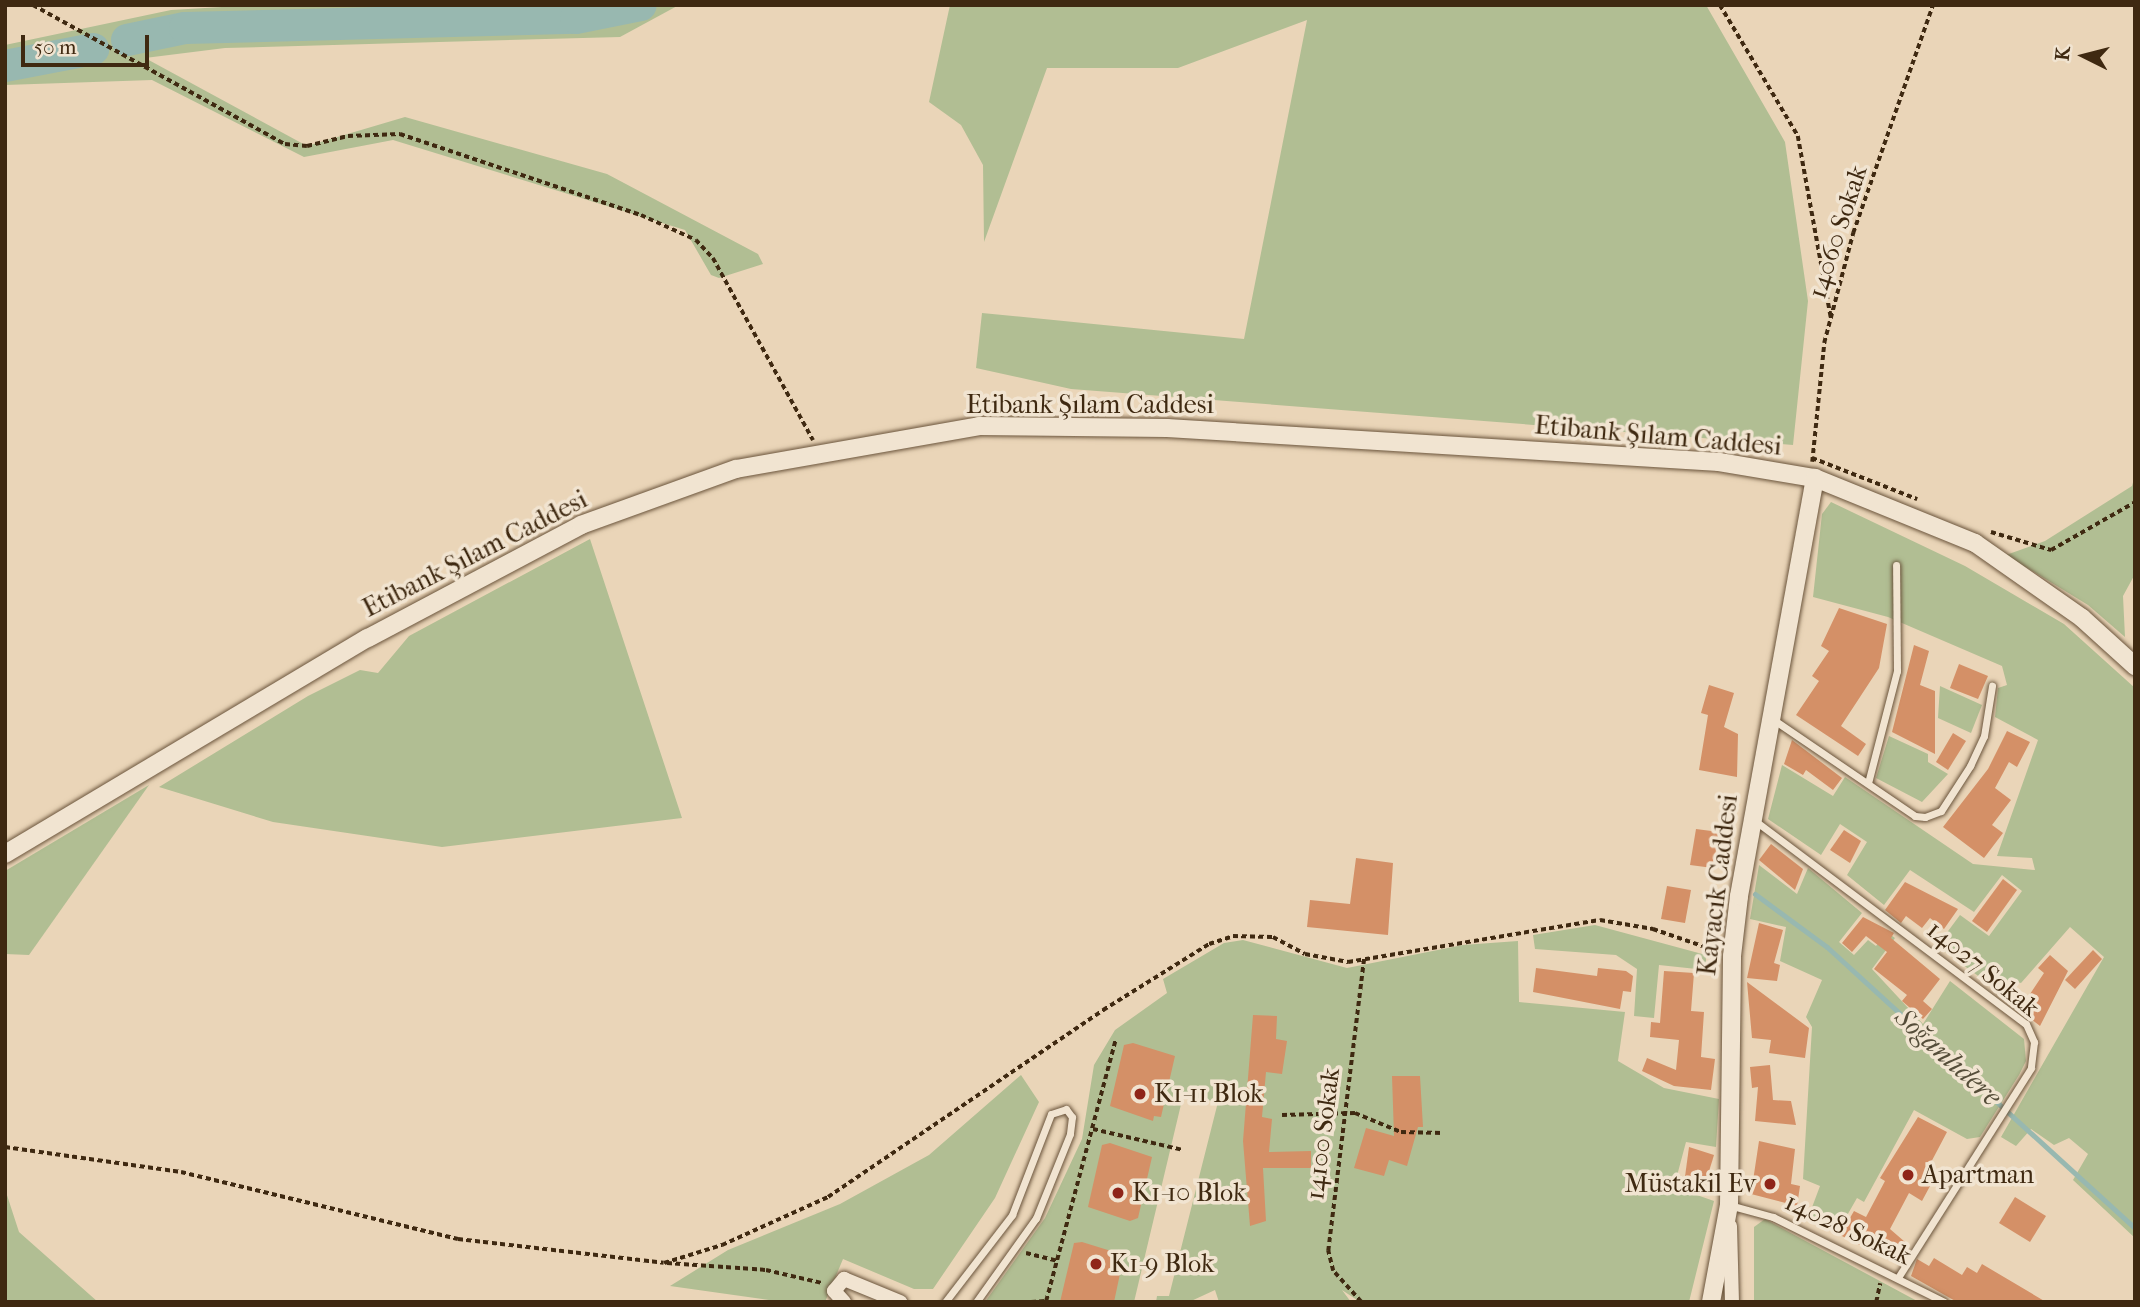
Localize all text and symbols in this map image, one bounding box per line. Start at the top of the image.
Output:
scale bar [24,21,152,65]
north arrow [2049,21,2119,91]
text: 50 m [34,35,77,59]
text: K [2051,46,2075,62]
street label: 14060 Sokak [1802,161,1874,303]
street label: Etibank Şılam Caddesi [966,389,1214,421]
street label: Etibank Şılam Caddesi [1533,410,1783,462]
street label: Etibank Şılam Caddesi [357,484,593,624]
street label: Kayacık Caddesi [1691,793,1745,977]
street label: 14027 Sokak [1920,914,2046,1024]
water label: Soğanlıdere [1888,1001,2008,1113]
street label: 14100 Sokak [1299,1066,1347,1202]
place label: K1-11 Blok [1154,1078,1263,1110]
marker: K1-11 Blok [1132,1086,1148,1102]
place label: Apartman [1922,1159,2034,1191]
marker: Apartman [1900,1167,1916,1183]
place label: Müstakil Ev [1625,1168,1756,1200]
marker: Müstakil Ev [1762,1176,1778,1192]
place label: K1-10 Blok [1132,1177,1246,1209]
marker: K1-10 Blok [1110,1185,1126,1201]
street label: 14028 Sokak [1780,1186,1916,1272]
place label: K1-9 Blok [1110,1248,1214,1280]
marker: K1-9 Blok [1088,1256,1104,1272]

